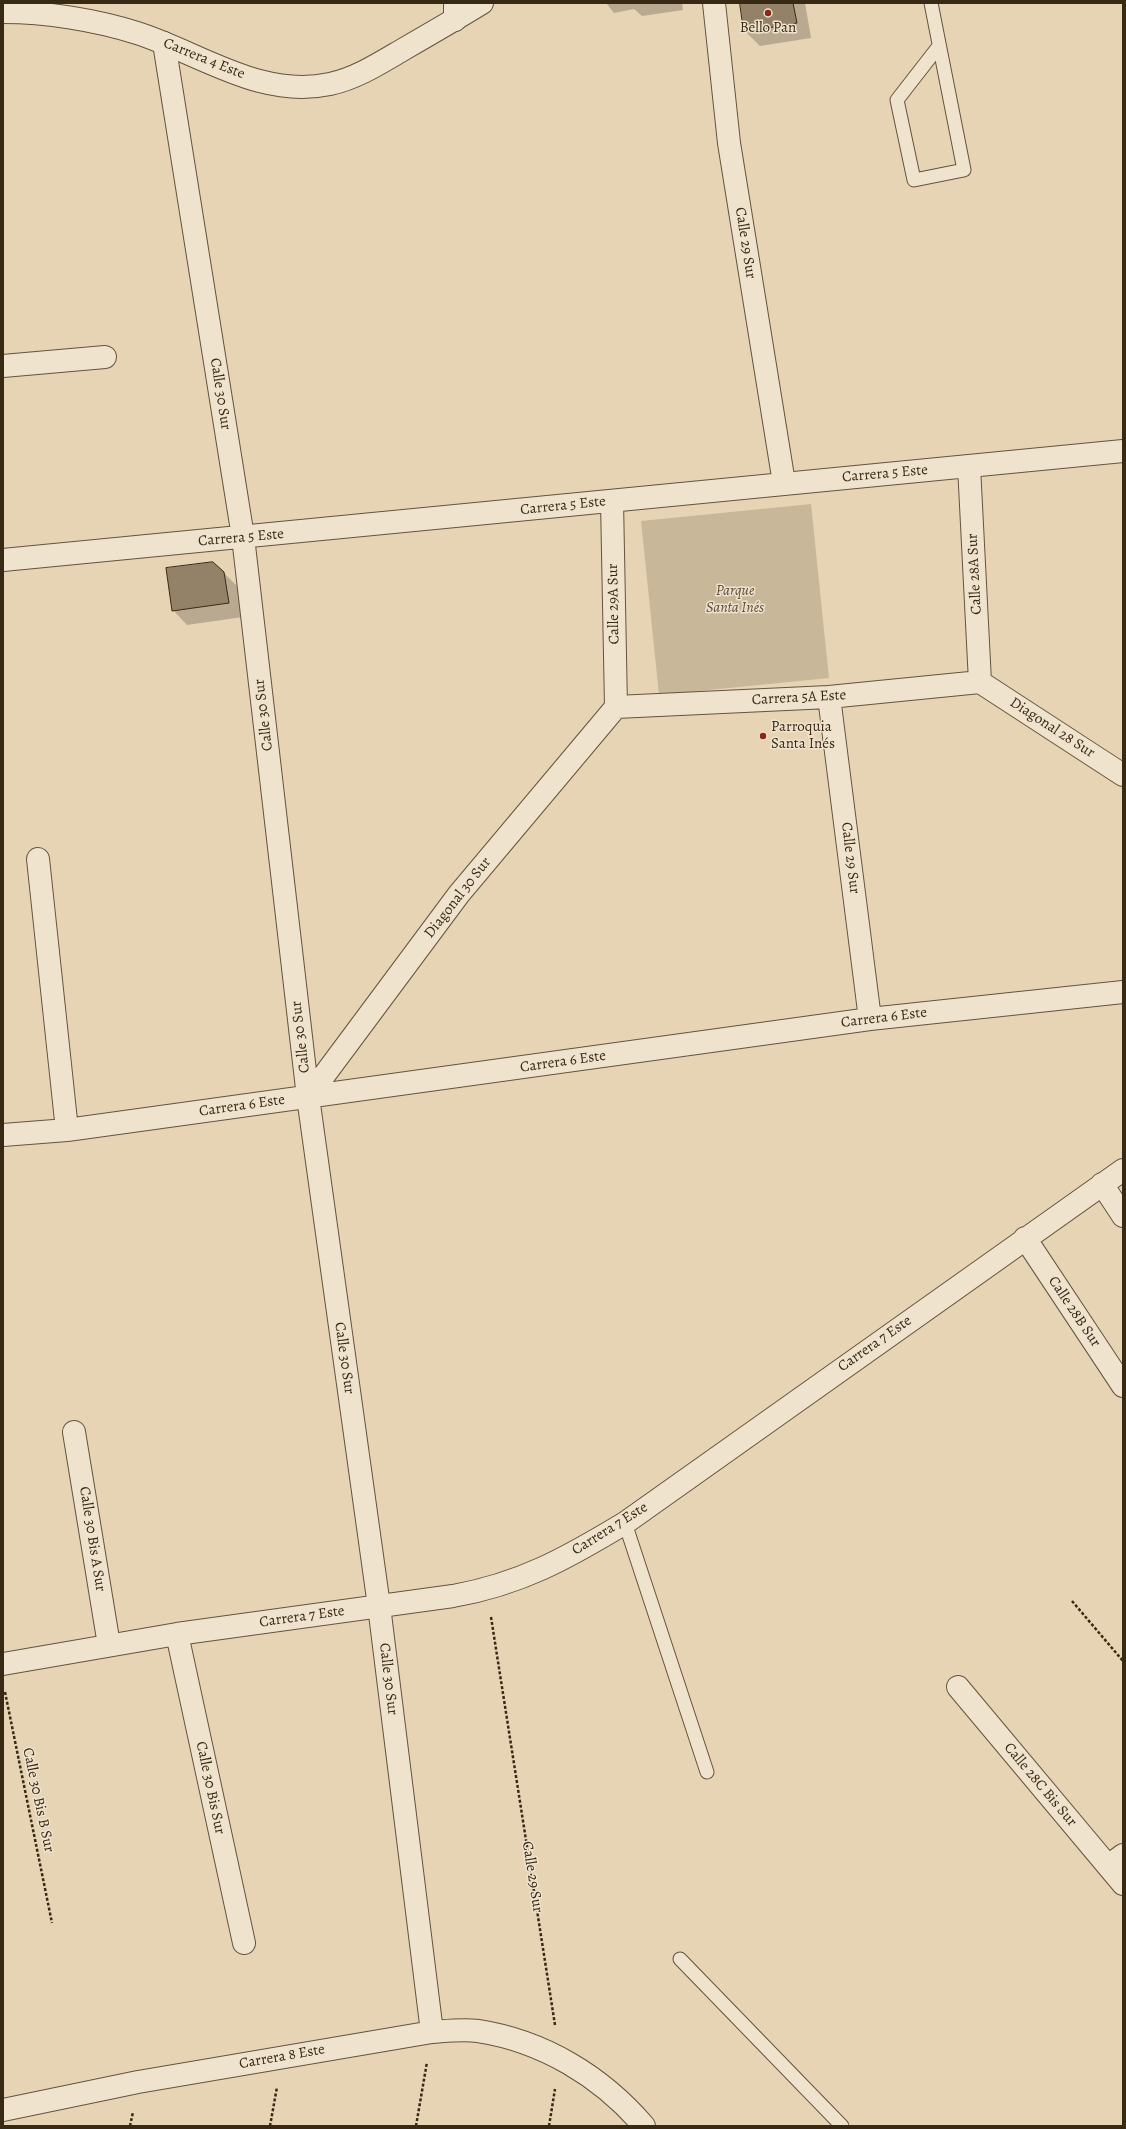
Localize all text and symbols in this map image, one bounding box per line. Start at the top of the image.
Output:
marker: Bello Pan [763,8,773,18]
place label: Bello Pan [740,19,796,37]
street label: Carrera 4 Este [161,34,247,84]
street label: Calle 29 Sur [730,206,760,280]
street label: Calle 30 Sur [205,357,235,431]
street label: Carrera 5 Este [841,461,929,487]
street label: Carrera 5 Este [519,493,607,519]
street label: Carrera 5 Este [197,525,285,551]
street label: Calle 28A Sur [964,533,986,615]
street label: Calle 29A Sur [604,563,624,645]
park label: Parque Santa Inés [706,582,764,617]
street label: Calle 30 Sur [251,678,277,752]
street label: Carrera 5A Este [751,687,847,709]
street label: Diagonal 28 Sur [1006,694,1098,762]
place label: Parroquia Santa Inés [771,718,835,753]
marker: Parroquia Santa Inés [758,731,768,741]
street label: Calle 29 Sur [837,821,863,895]
street label: Diagonal 30 Sur [421,854,495,942]
street label: Calle 30 Sur [288,1000,314,1074]
street label: Carrera 6 Este [840,1004,928,1032]
street label: Carrera 6 Este [519,1047,607,1077]
street label: Carrera 6 Este [198,1091,286,1121]
street label: Calle 28B Sur [1044,1273,1104,1351]
street label: Carrera 7 Este [835,1312,915,1376]
street label: Calle 30 Sur [330,1321,358,1395]
street label: Calle 30 Bis A Sur [75,1485,109,1593]
street label: Carrera 7 Este [569,1499,651,1559]
street label: Carrera 7 Este [258,1602,346,1632]
street label: Calle 30 Sur [375,1642,401,1716]
street label: Calle 28C Bis Sur [1000,1739,1080,1831]
street label: Calle 30 Bis Sur [191,1740,229,1836]
street label: Calle 30 Bis B Sur [18,1746,58,1854]
street label: Calle 29 Sur [517,1840,547,1914]
street label: Carrera 8 Este [238,2041,326,2073]

